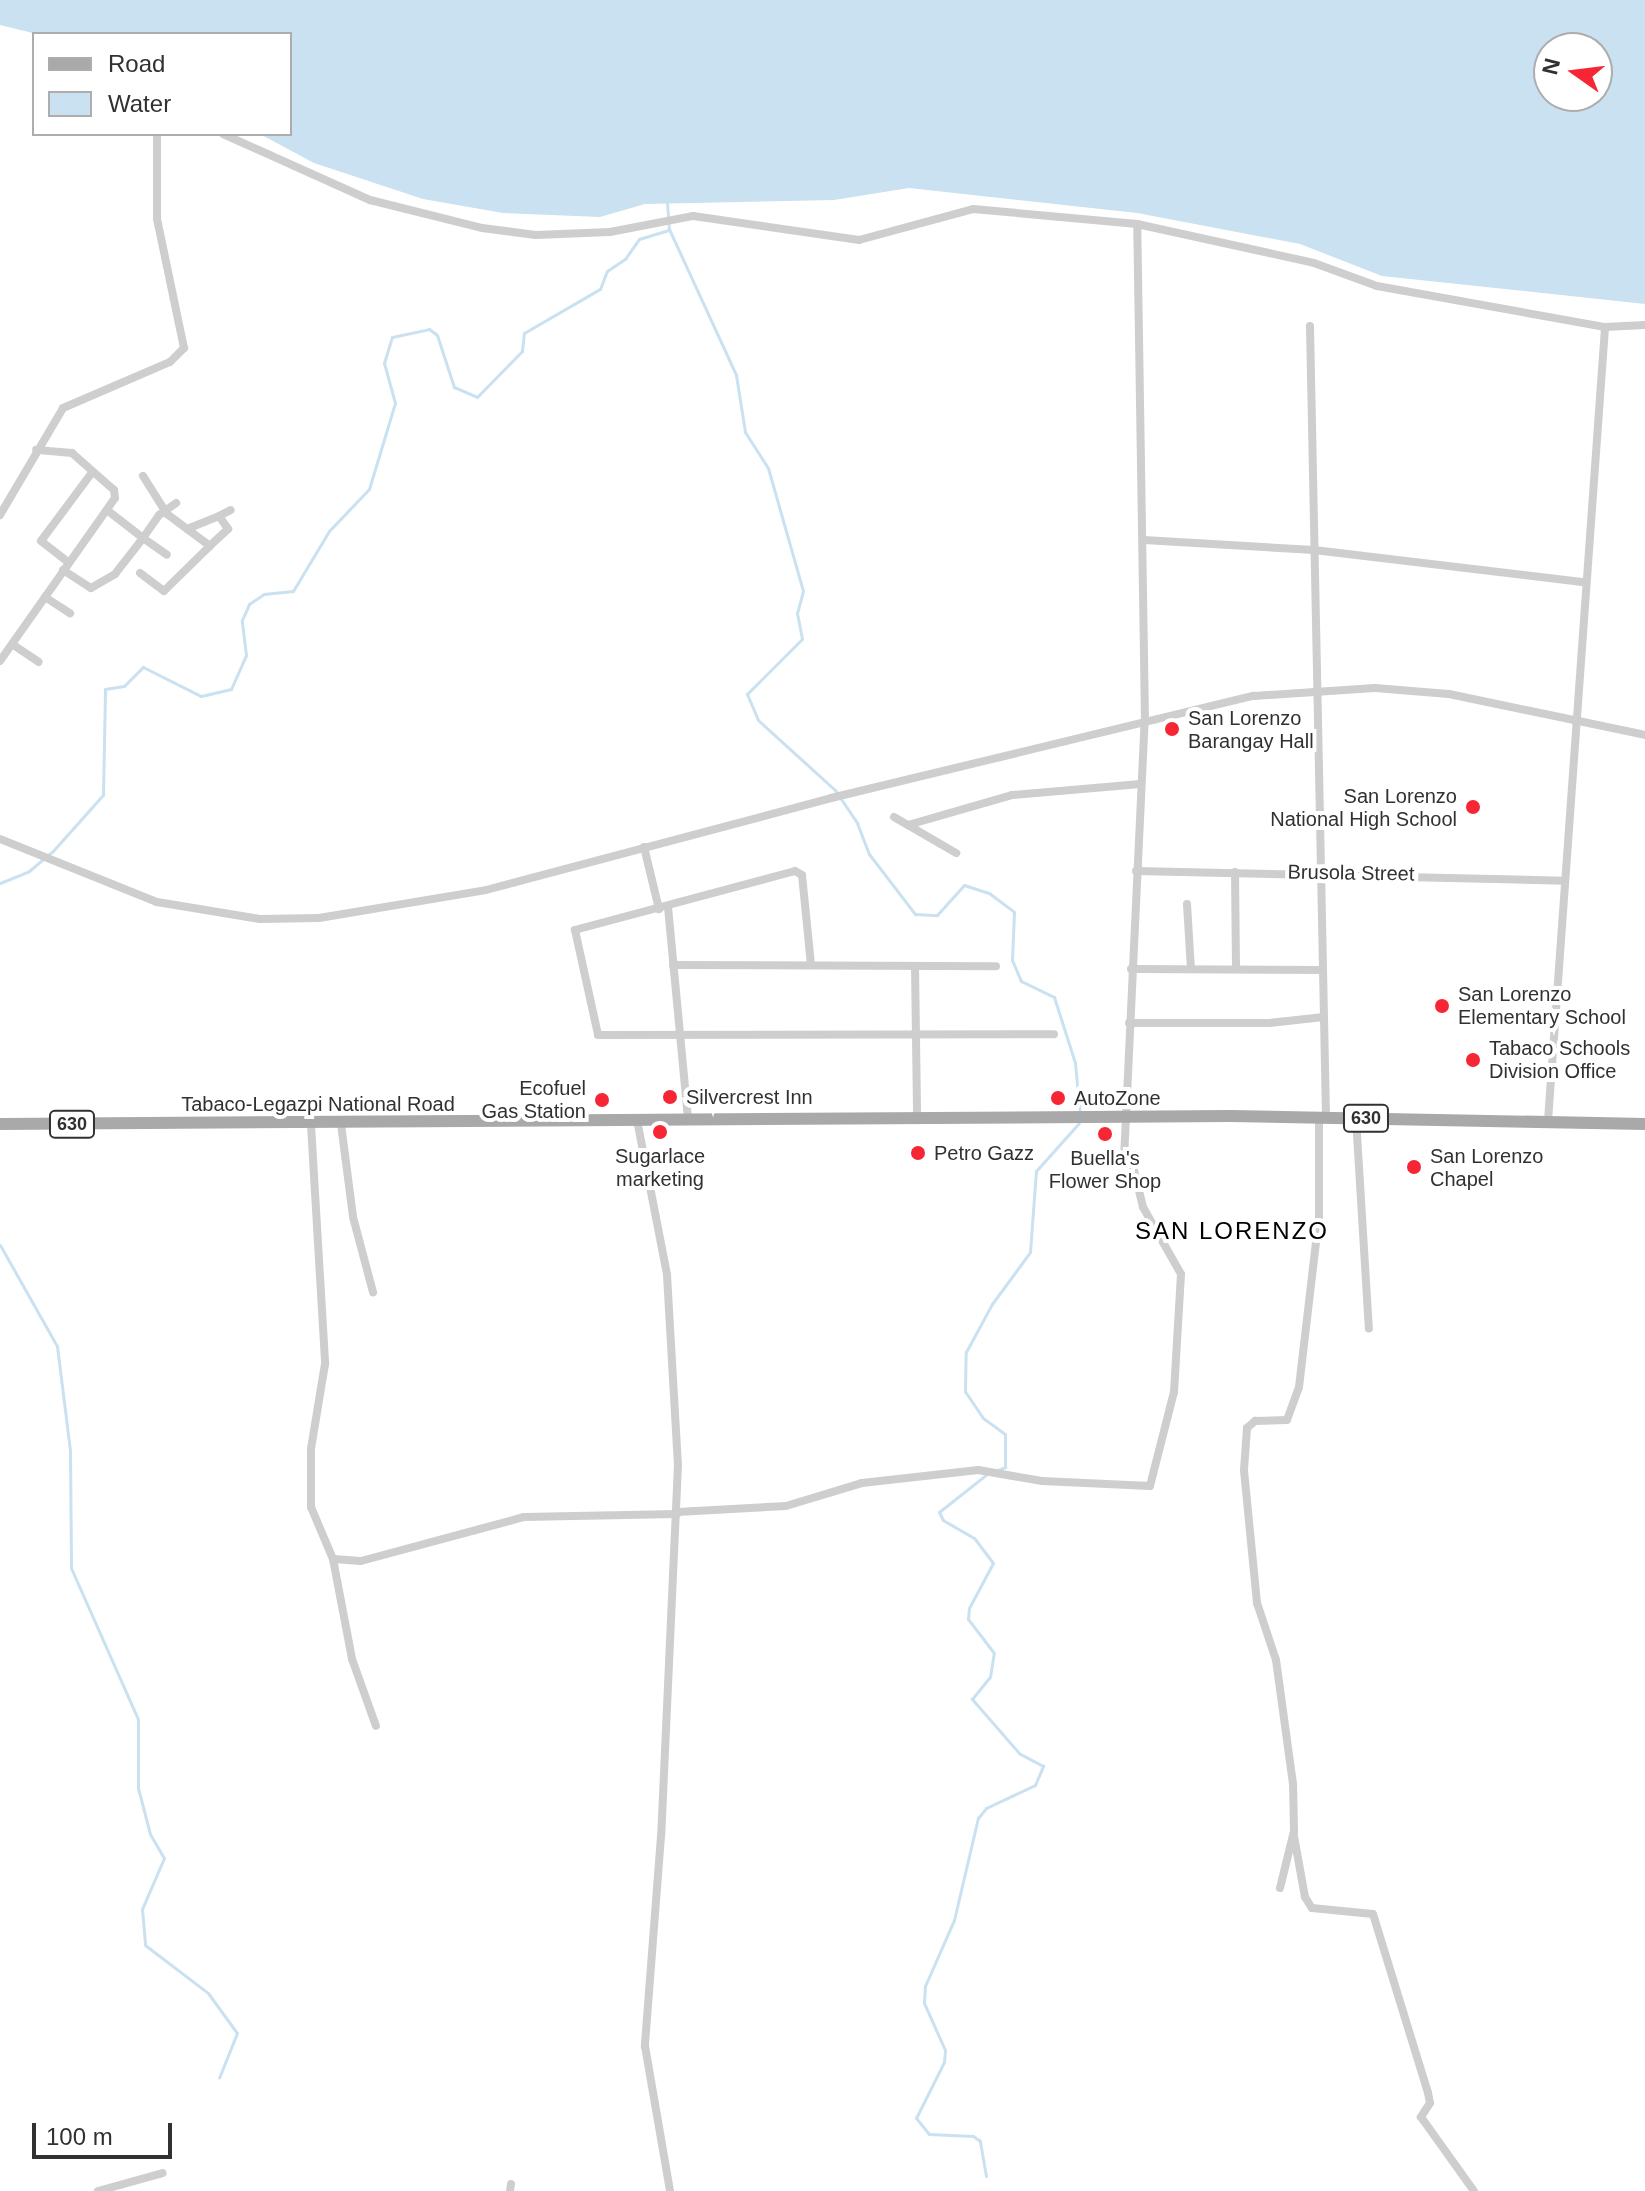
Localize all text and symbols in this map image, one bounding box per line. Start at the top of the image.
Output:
legend [32,32,292,136]
north arrow [1533,32,1613,112]
text: Road [108,50,165,77]
text: N [1537,56,1565,77]
text: Water [108,90,171,117]
place label: San Lorenzo Barangay Hall [1188,706,1314,753]
marker: San Lorenzo Barangay Hall [1163,720,1181,738]
place label: San Lorenzo National High School [1270,784,1457,831]
marker: San Lorenzo National High School [1464,798,1482,816]
street label: Brusola Street [1287,860,1415,886]
place label: San Lorenzo Elementary School [1458,982,1626,1029]
marker: San Lorenzo Elementary School [1433,997,1451,1015]
place label: Tabaco Schools Division Office [1489,1036,1630,1083]
marker: Tabaco Schools Division Office [1464,1051,1482,1069]
place label: Ecofuel Gas Station [481,1076,586,1123]
place label: Silvercrest Inn [686,1085,813,1109]
place label: AutoZone [1074,1086,1161,1110]
marker: Silvercrest Inn [661,1088,679,1106]
marker: AutoZone [1049,1089,1067,1107]
marker: Ecofuel Gas Station [593,1091,611,1109]
street label: Tabaco-Legazpi National Road [181,1092,455,1116]
road number: 630 [1342,1104,1390,1132]
road number: 630 [48,1110,96,1138]
marker: Sugarlace marketing [651,1123,669,1141]
marker: Buella's Flower Shop [1096,1125,1114,1143]
place label: Petro Gazz [934,1141,1034,1165]
place label: Sugarlace marketing [615,1144,705,1191]
marker: Petro Gazz [909,1144,927,1162]
place label: San Lorenzo Chapel [1430,1144,1543,1191]
place label: Buella's Flower Shop [1049,1146,1161,1193]
marker: San Lorenzo Chapel [1405,1158,1423,1176]
district label: SAN LORENZO [1135,1217,1329,1245]
scale bar [36,2107,176,2157]
text: 100 m [46,2123,113,2150]

